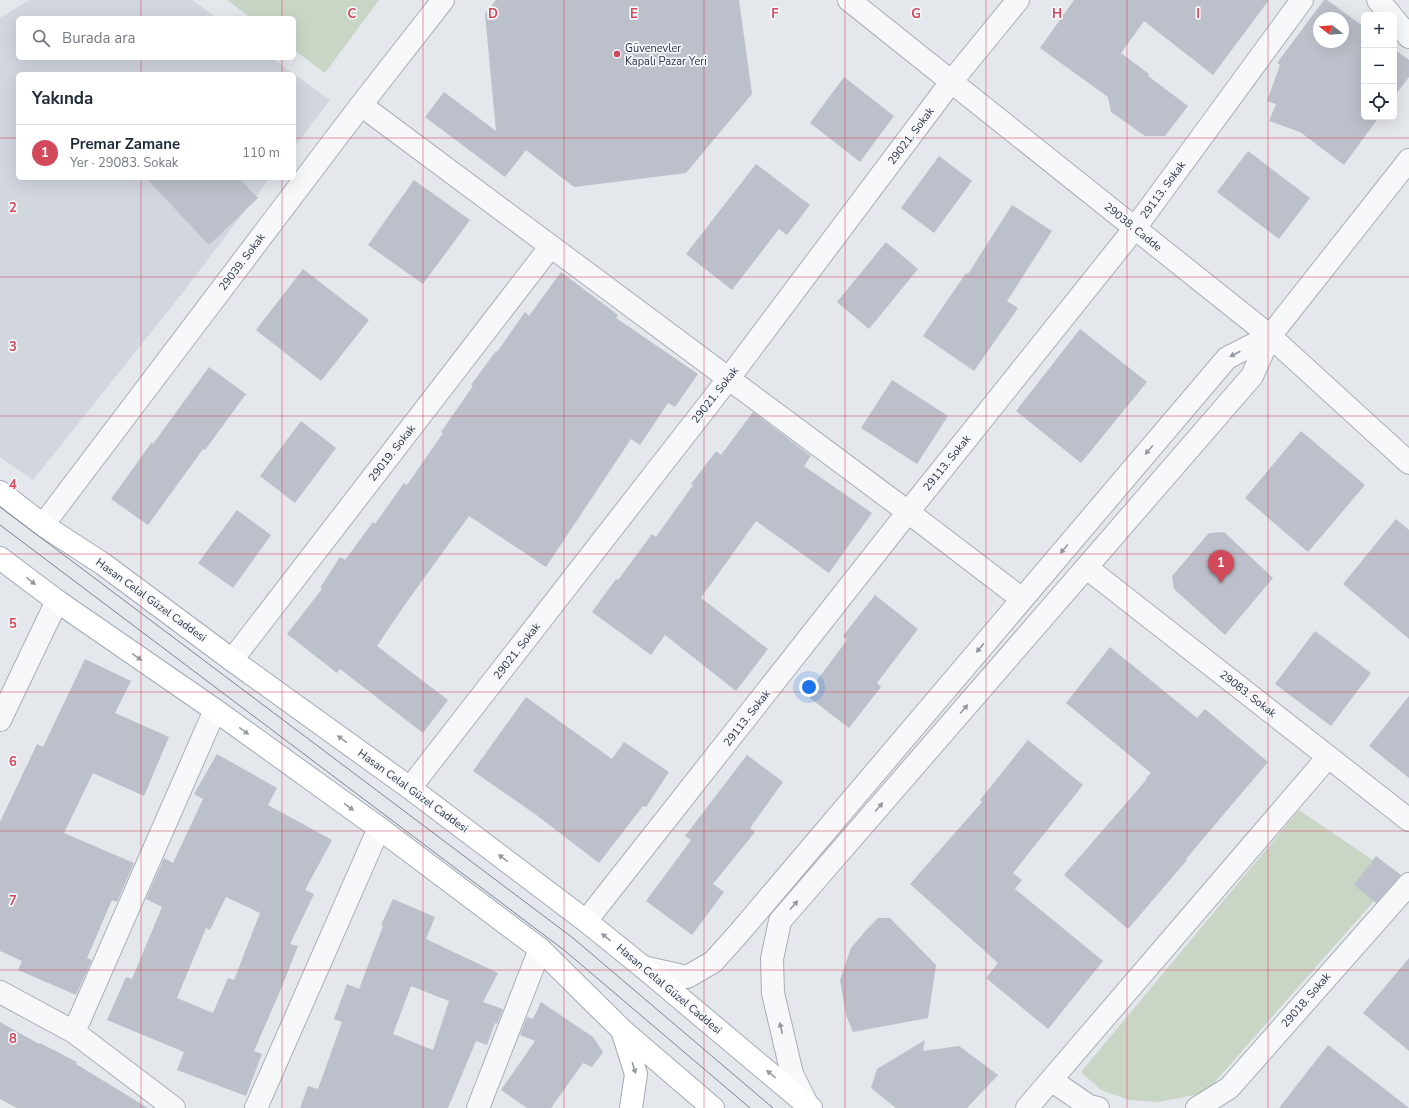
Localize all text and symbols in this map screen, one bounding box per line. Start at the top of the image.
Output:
text: C [348,5,357,23]
text: D [488,5,498,23]
text: E [630,5,638,23]
text: F [771,5,779,23]
text: G [911,5,921,23]
text: H [1052,5,1062,23]
text: I [1196,5,1200,23]
north arrow [1313,12,1349,48]
map controls [1361,12,1397,120]
button: + [1361,12,1397,48]
search box [16,16,296,60]
icon: search [30,27,52,49]
text: Burada ara [62,28,136,48]
place label: Güvenevler Kapalı Pazar Yeri [625,41,707,69]
button: − [1361,48,1397,84]
marker: Güvenevler Kapalı Pazar Yeri [612,49,622,59]
button: locate [1361,84,1397,120]
text: Yakında [32,87,93,110]
street label: 29021. Sokak [885,104,938,168]
text: Premar Zamane [70,134,180,154]
text: 1 [41,144,49,162]
text: 110 m [242,144,280,162]
text: Yer · 29083. Sokak [70,154,178,172]
street label: 29113. Sokak [1137,158,1189,222]
text: 2 [9,199,17,217]
street label: 29038. Cadde [1101,199,1165,255]
street label: 29039. Sokak [216,230,269,294]
text: 3 [9,338,17,356]
one-way arrow [1229,351,1241,357]
street label: 29021. Sokak [688,363,742,426]
street label: 29019. Sokak [365,421,419,484]
street label: 29113. Sokak [920,431,975,494]
one-way arrow [1144,445,1153,456]
text: 4 [9,476,17,494]
one-way arrow [1060,544,1069,555]
pin: 1 [1208,550,1234,583]
street label: Hasan Celal Güzel Caddesi [93,555,209,645]
one-way arrow [26,577,37,585]
text: 5 [9,615,17,633]
street label: 29021. Sokak [490,619,544,682]
one-way arrow [976,643,985,654]
one-way arrow [132,653,142,661]
street label: 29083. Sokak [1217,667,1280,721]
your location [799,677,819,697]
street label: 29113. Sokak [720,686,774,749]
one-way arrow [960,704,969,714]
one-way arrow [238,727,249,735]
one-way arrow [337,735,348,743]
street label: Hasan Celal Güzel Caddesi [355,746,471,836]
text: 6 [9,753,17,771]
one-way arrow [344,803,354,811]
one-way arrow [874,803,883,812]
one-way arrow [498,854,508,862]
text: 7 [9,892,17,910]
one-way arrow [789,900,798,911]
one-way arrow [601,933,612,941]
street label: Hasan Celal Güzel Caddesi [613,940,725,1038]
street label: 29018. Sokak [1278,969,1334,1031]
one-way arrow [778,1022,784,1034]
text: 8 [9,1030,17,1048]
one-way arrow [631,1062,637,1074]
one-way arrow [766,1069,776,1078]

